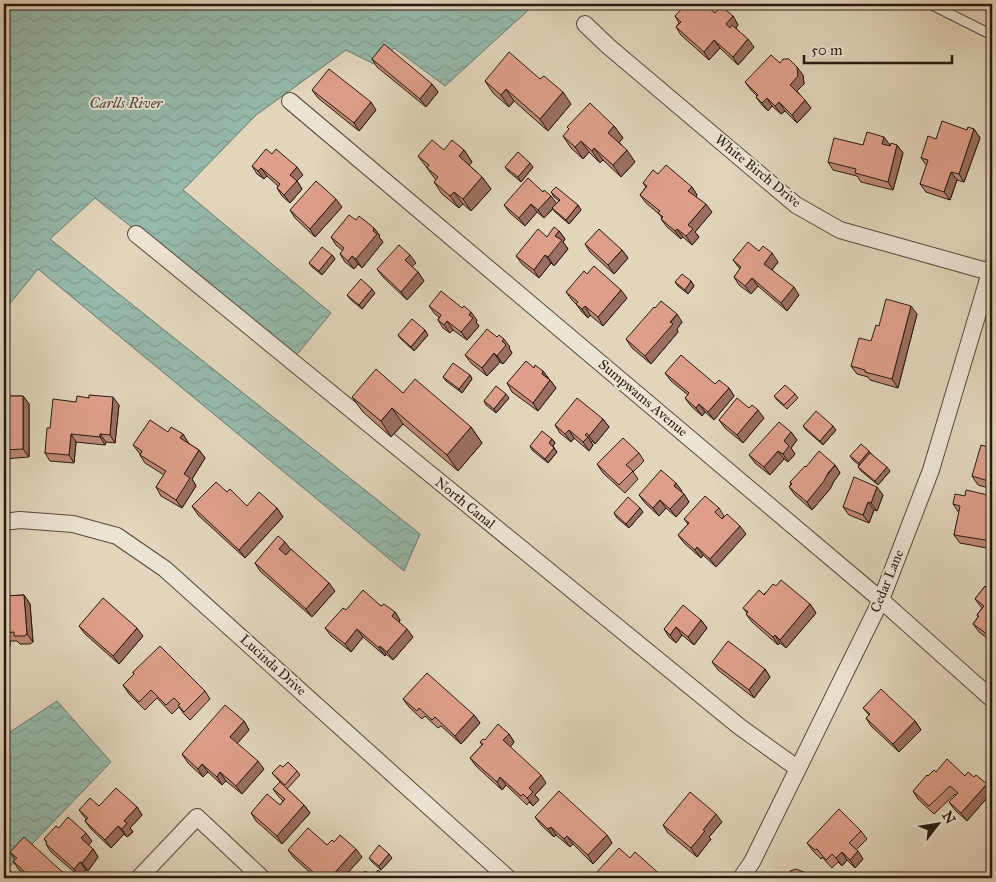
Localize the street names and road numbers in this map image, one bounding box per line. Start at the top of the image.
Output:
street label: White Birch Drive [711,131,805,211]
street label: Sumpwams Avenue [595,356,691,440]
street label: North Canal [431,474,499,533]
street label: Cedar Lane [867,547,907,615]
street label: Lucinda Drive [236,631,310,699]

